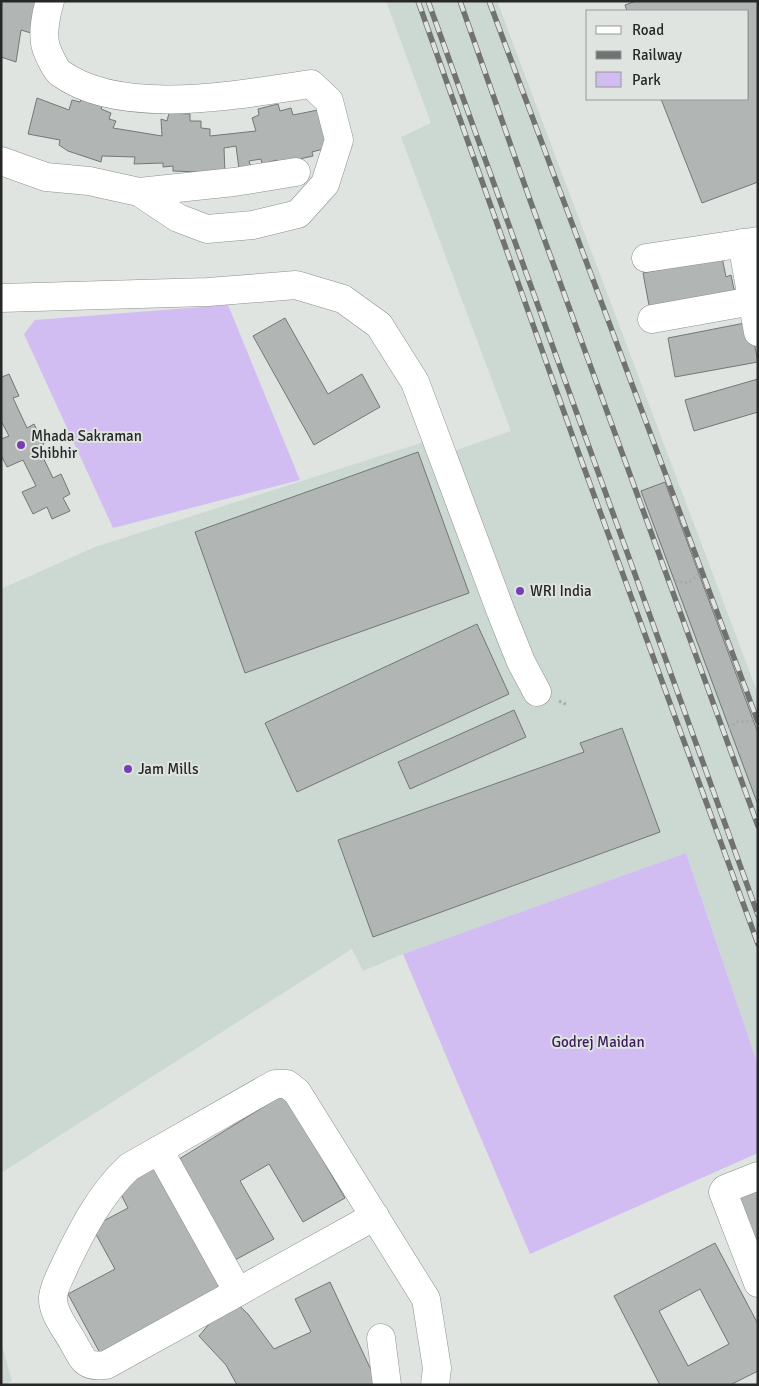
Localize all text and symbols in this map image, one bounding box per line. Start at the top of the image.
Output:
legend [586,10,749,100]
text: Road [632,21,664,39]
text: Railway [632,46,682,64]
text: Park [632,71,661,89]
place label: Mhada Sakraman Shibhir [31,427,142,462]
marker: Mhada Sakraman Shibhir [15,439,27,451]
place label: WRI India [530,582,592,600]
marker: WRI India [514,585,526,597]
place label: Jam Mills [138,760,199,778]
marker: Jam Mills [122,763,134,775]
park label: Godrej Maidan [551,1033,645,1051]

